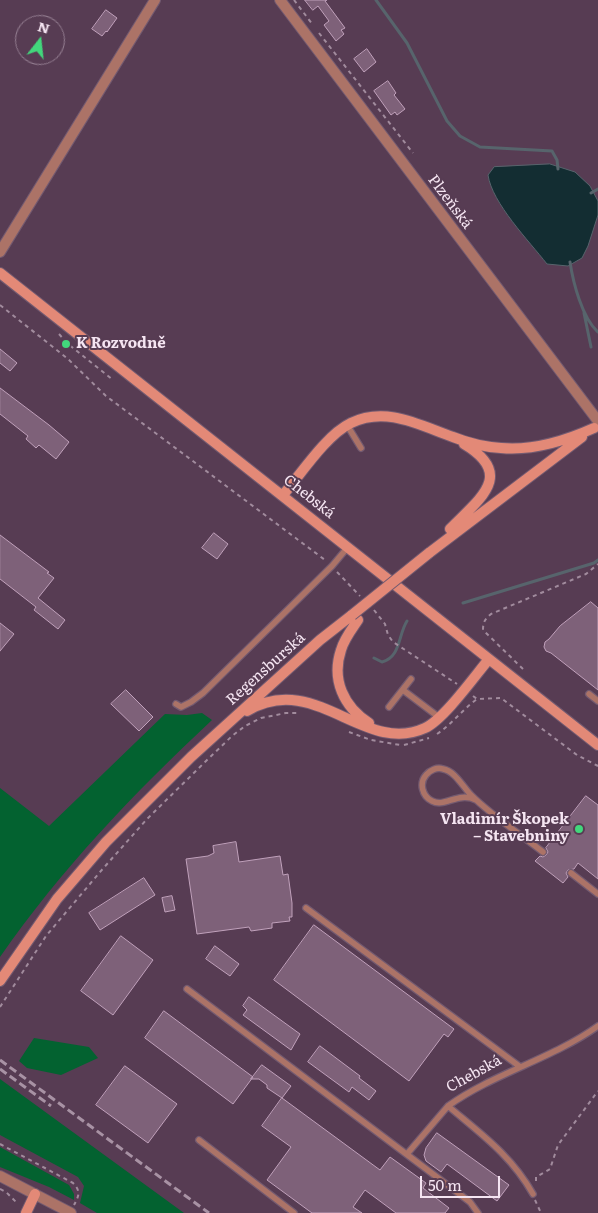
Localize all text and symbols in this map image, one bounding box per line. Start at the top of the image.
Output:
north arrow [15,15,65,65]
text: N [35,15,52,38]
street label: Plzeňská [424,172,476,232]
place label: K Rozvodně [76,335,166,353]
marker: K Rozvodně [60,338,72,350]
street label: Chebská [280,471,338,523]
street label: Regensburská [223,629,309,709]
place label: Vladimír Škopek – Stavebniny [440,811,569,846]
marker: Vladimír Škopek – Stavebniny [573,823,585,835]
street label: Chebská [443,1051,505,1097]
scale bar [423,1166,503,1198]
text: 50 m [428,1173,462,1196]

